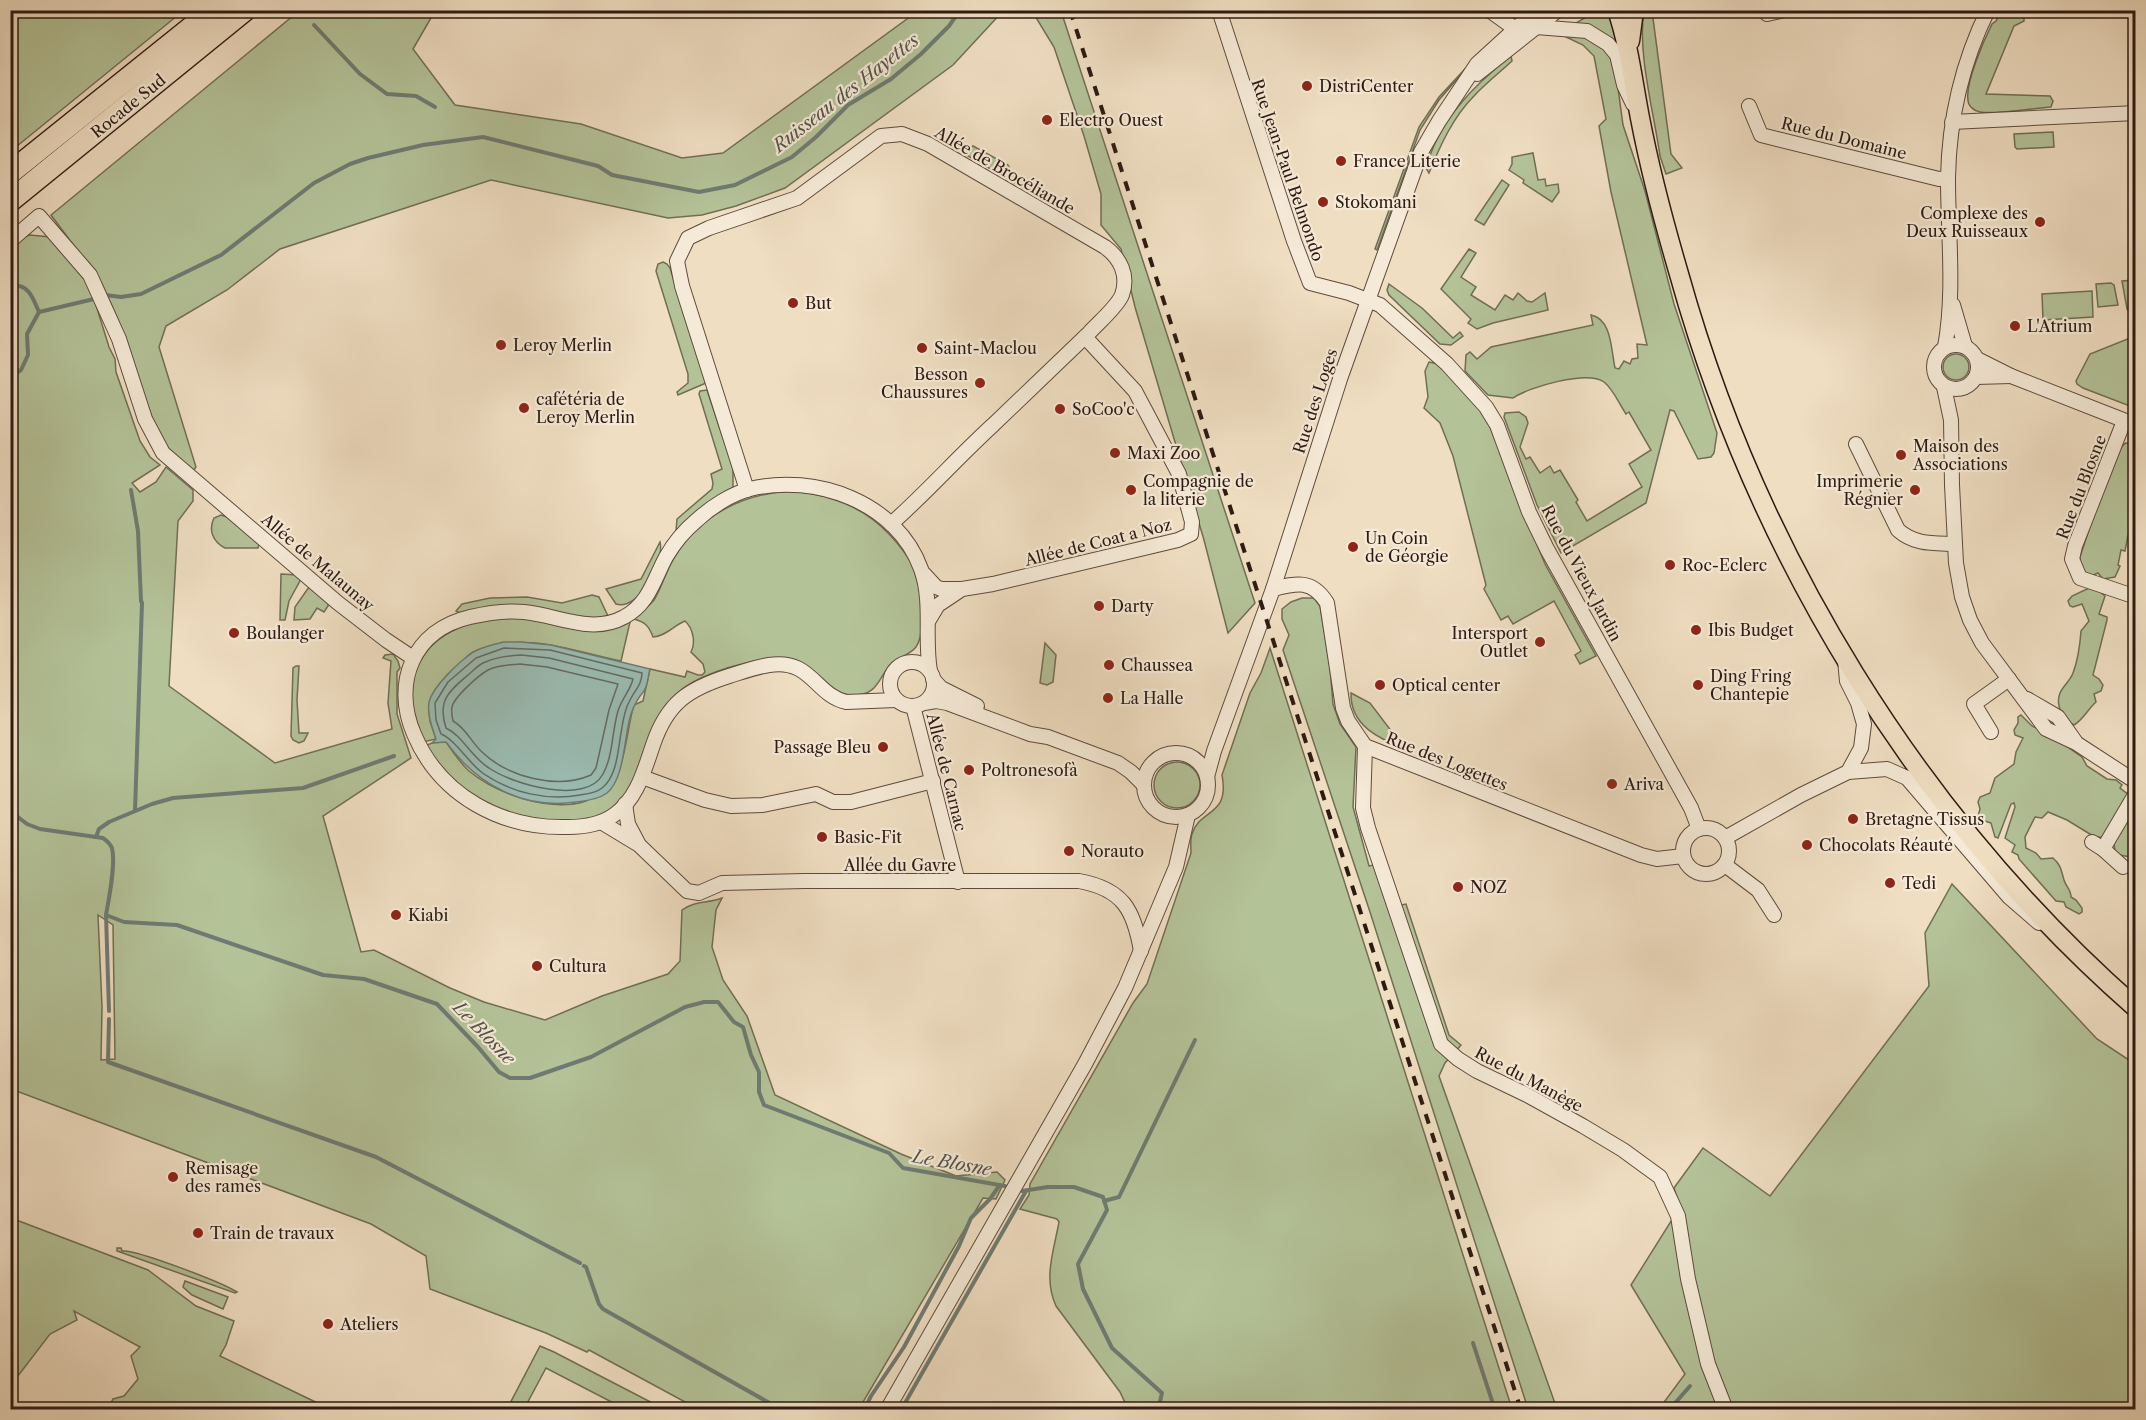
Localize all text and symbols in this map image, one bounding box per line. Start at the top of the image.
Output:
water label: Ruisseau des Hayettes [767,29,924,158]
street label: Rocade Sud [87,70,170,142]
street label: Rue Jean-Paul Belmondo [1247,76,1329,264]
place label: DistriCenter [1319,76,1414,96]
marker: DistriCenter [1300,79,1314,93]
place label: Electro Ouest [1059,110,1163,130]
marker: Electro Ouest [1040,113,1054,127]
street label: Rue du Domaine [1779,113,1909,163]
street label: Allée de Brocéliande [931,121,1078,218]
place label: France Literie [1353,151,1461,171]
marker: France Literie [1334,154,1348,168]
place label: Stokomani [1335,192,1417,212]
marker: Stokomani [1316,195,1330,209]
place label: Complexe des Deux Ruisseaux [1906,203,2029,241]
marker: Complexe des Deux Ruisseaux [2033,215,2047,229]
place label: But [805,293,832,313]
marker: But [786,296,800,310]
place label: L'Atrium [2027,316,2092,336]
marker: L'Atrium [2008,319,2022,333]
place label: Leroy Merlin [513,335,612,355]
marker: Leroy Merlin [494,338,508,352]
place label: Saint-Maclou [934,338,1037,358]
marker: Saint-Maclou [915,341,929,355]
street label: Rue des Loges [1289,346,1341,456]
place label: Besson Chaussures [881,364,968,402]
marker: Besson Chaussures [973,376,987,390]
place label: cafétéria de Leroy Merlin [536,389,635,427]
place label: SoCoo'c [1072,399,1135,419]
marker: cafétéria de Leroy Merlin [517,401,531,415]
marker: SoCoo'c [1053,402,1067,416]
street label: Rue du Blosne [2052,432,2110,542]
place label: Maison des Associations [1912,436,2008,474]
place label: Maxi Zoo [1127,443,1201,463]
marker: Maxi Zoo [1108,446,1122,460]
marker: Maison des Associations [1894,448,1908,462]
place label: Compagnie de la literie [1143,471,1254,509]
place label: Imprimerie Régnier [1816,471,1903,509]
marker: Compagnie de la literie [1124,483,1138,497]
marker: Imprimerie Régnier [1908,483,1922,497]
street label: Rue du Vieux Jardin [1538,501,1626,645]
street label: Allée de Malaunay [257,508,379,616]
street label: Allée de Coat a Noz [1022,514,1173,570]
place label: Un Coin de Géorgie [1365,528,1449,566]
marker: Un Coin de Géorgie [1346,540,1360,554]
place label: Roc-Eclerc [1682,555,1767,575]
marker: Roc-Eclerc [1663,558,1677,572]
place label: Darty [1111,596,1155,616]
marker: Darty [1092,599,1106,613]
place label: Ibis Budget [1708,620,1794,640]
place label: Boulanger [246,623,324,643]
place label: Intersport Outlet [1452,623,1528,661]
marker: Ibis Budget [1689,623,1703,637]
marker: Boulanger [227,626,241,640]
marker: Intersport Outlet [1533,635,1547,649]
place label: Chaussea [1121,655,1194,675]
marker: Chaussea [1102,658,1116,672]
place label: Ding Fring Chantepie [1710,666,1792,704]
place label: Optical center [1392,675,1501,695]
marker: Optical center [1373,678,1387,692]
marker: Ding Fring Chantepie [1691,678,1705,692]
place label: La Halle [1120,688,1184,708]
marker: La Halle [1101,691,1115,705]
street label: Allée de Carnac [922,710,971,833]
street label: Rue des Logettes [1383,727,1511,795]
place label: Passage Bleu [774,737,871,757]
marker: Passage Bleu [876,740,890,754]
place label: Poltronesofà [981,760,1078,780]
marker: Poltronesofà [962,763,976,777]
place label: Ariva [1623,774,1664,794]
marker: Ariva [1605,777,1619,791]
place label: Bretagne Tissus [1865,809,1984,829]
marker: Bretagne Tissus [1846,812,1860,826]
place label: Basic-Fit [834,827,902,847]
marker: Basic-Fit [815,830,829,844]
place label: Chocolats Réauté [1819,835,1953,855]
marker: Chocolats Réauté [1800,838,1814,852]
place label: Norauto [1081,841,1144,861]
marker: Norauto [1062,844,1076,858]
street label: Allée du Gavre [843,855,956,875]
place label: Tedi [1902,873,1936,893]
marker: Tedi [1883,876,1897,890]
place label: NOZ [1470,877,1507,897]
marker: NOZ [1451,880,1465,894]
place label: Kiabi [408,905,448,925]
marker: Kiabi [389,908,403,922]
place label: Cultura [549,956,607,976]
marker: Cultura [530,959,544,973]
water label: Le Blosne [447,995,520,1070]
street label: Rue du Manège [1472,1042,1586,1116]
water label: Le Blosne [909,1145,994,1181]
place label: Remisage des rames [185,1158,261,1196]
marker: Remisage des rames [166,1170,180,1184]
place label: Train de travaux [210,1223,335,1243]
marker: Train de travaux [191,1226,205,1240]
place label: Ateliers [339,1314,399,1334]
marker: Ateliers [321,1317,335,1331]

